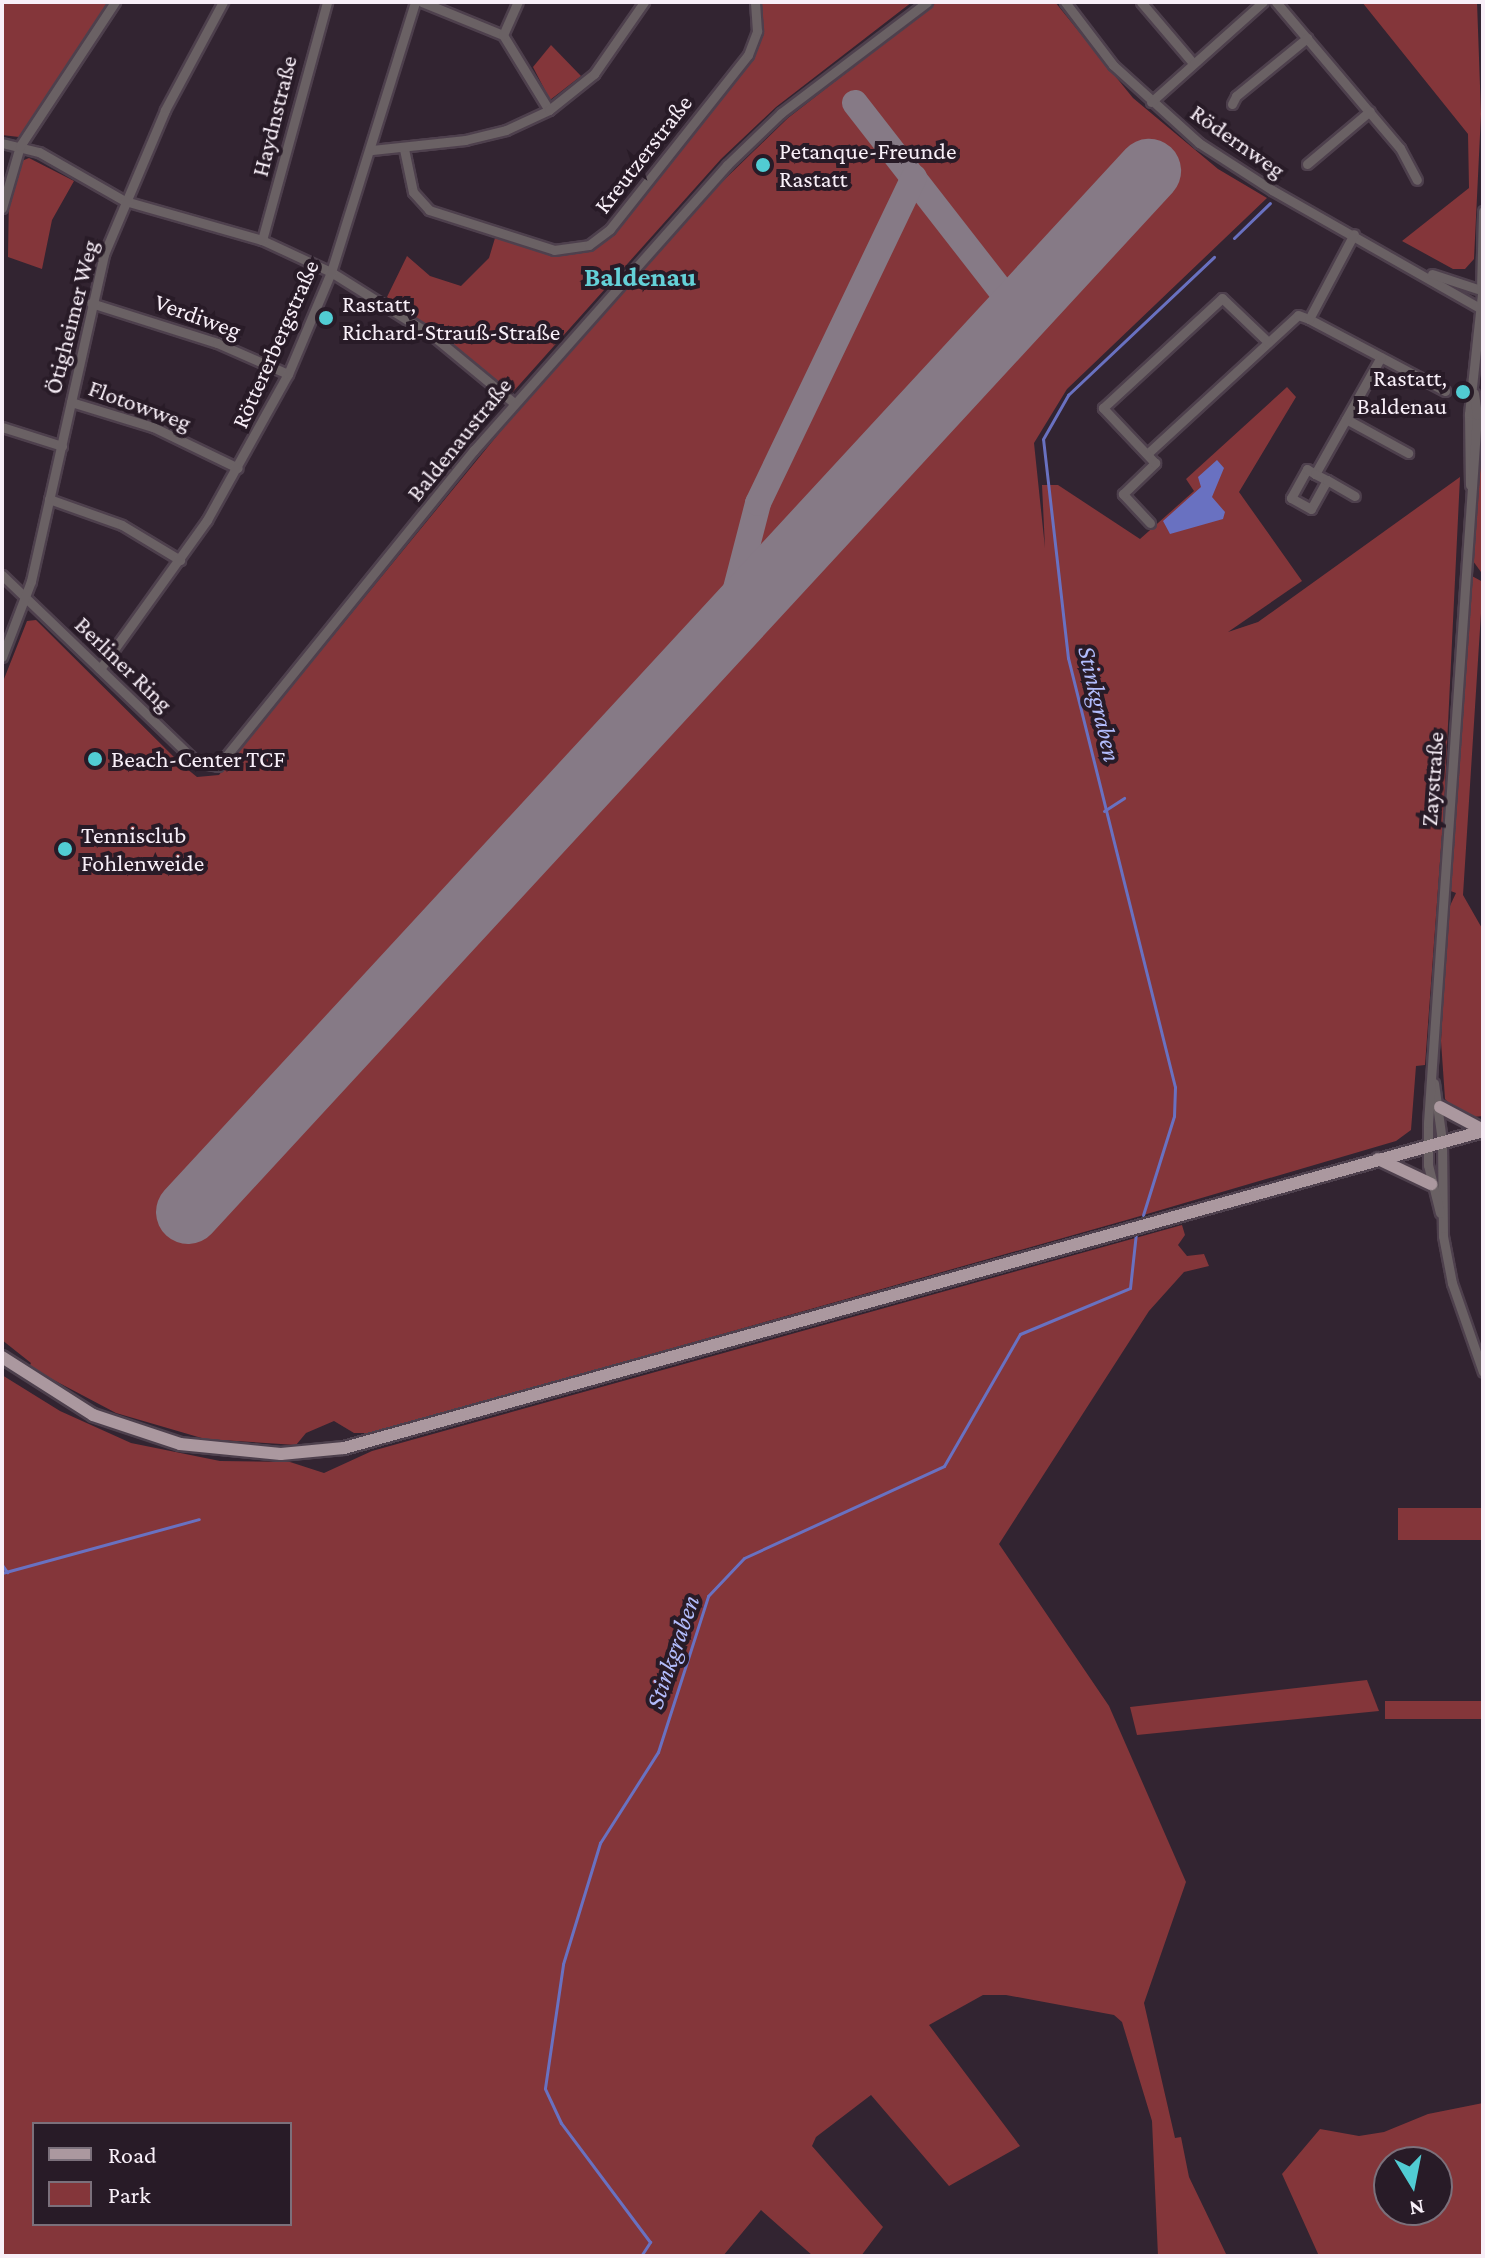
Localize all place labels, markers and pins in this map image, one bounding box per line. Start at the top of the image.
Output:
place label: Petanque-Freunde Rastatt [779,137,957,193]
marker: Petanque-Freunde Rastatt [754,156,772,174]
place label: Rastatt, Richard-Strauß-Straße [342,290,560,346]
marker: Rastatt, Richard-Strauß-Straße [317,309,335,327]
place label: Rastatt, Baldenau [1357,364,1447,420]
marker: Rastatt, Baldenau [1454,383,1472,401]
place label: Beach-Center TCF [111,745,285,773]
marker: Beach-Center TCF [86,750,104,768]
place label: Tennisclub Fohlenweide [81,821,204,877]
marker: Tennisclub Fohlenweide [56,840,74,858]

